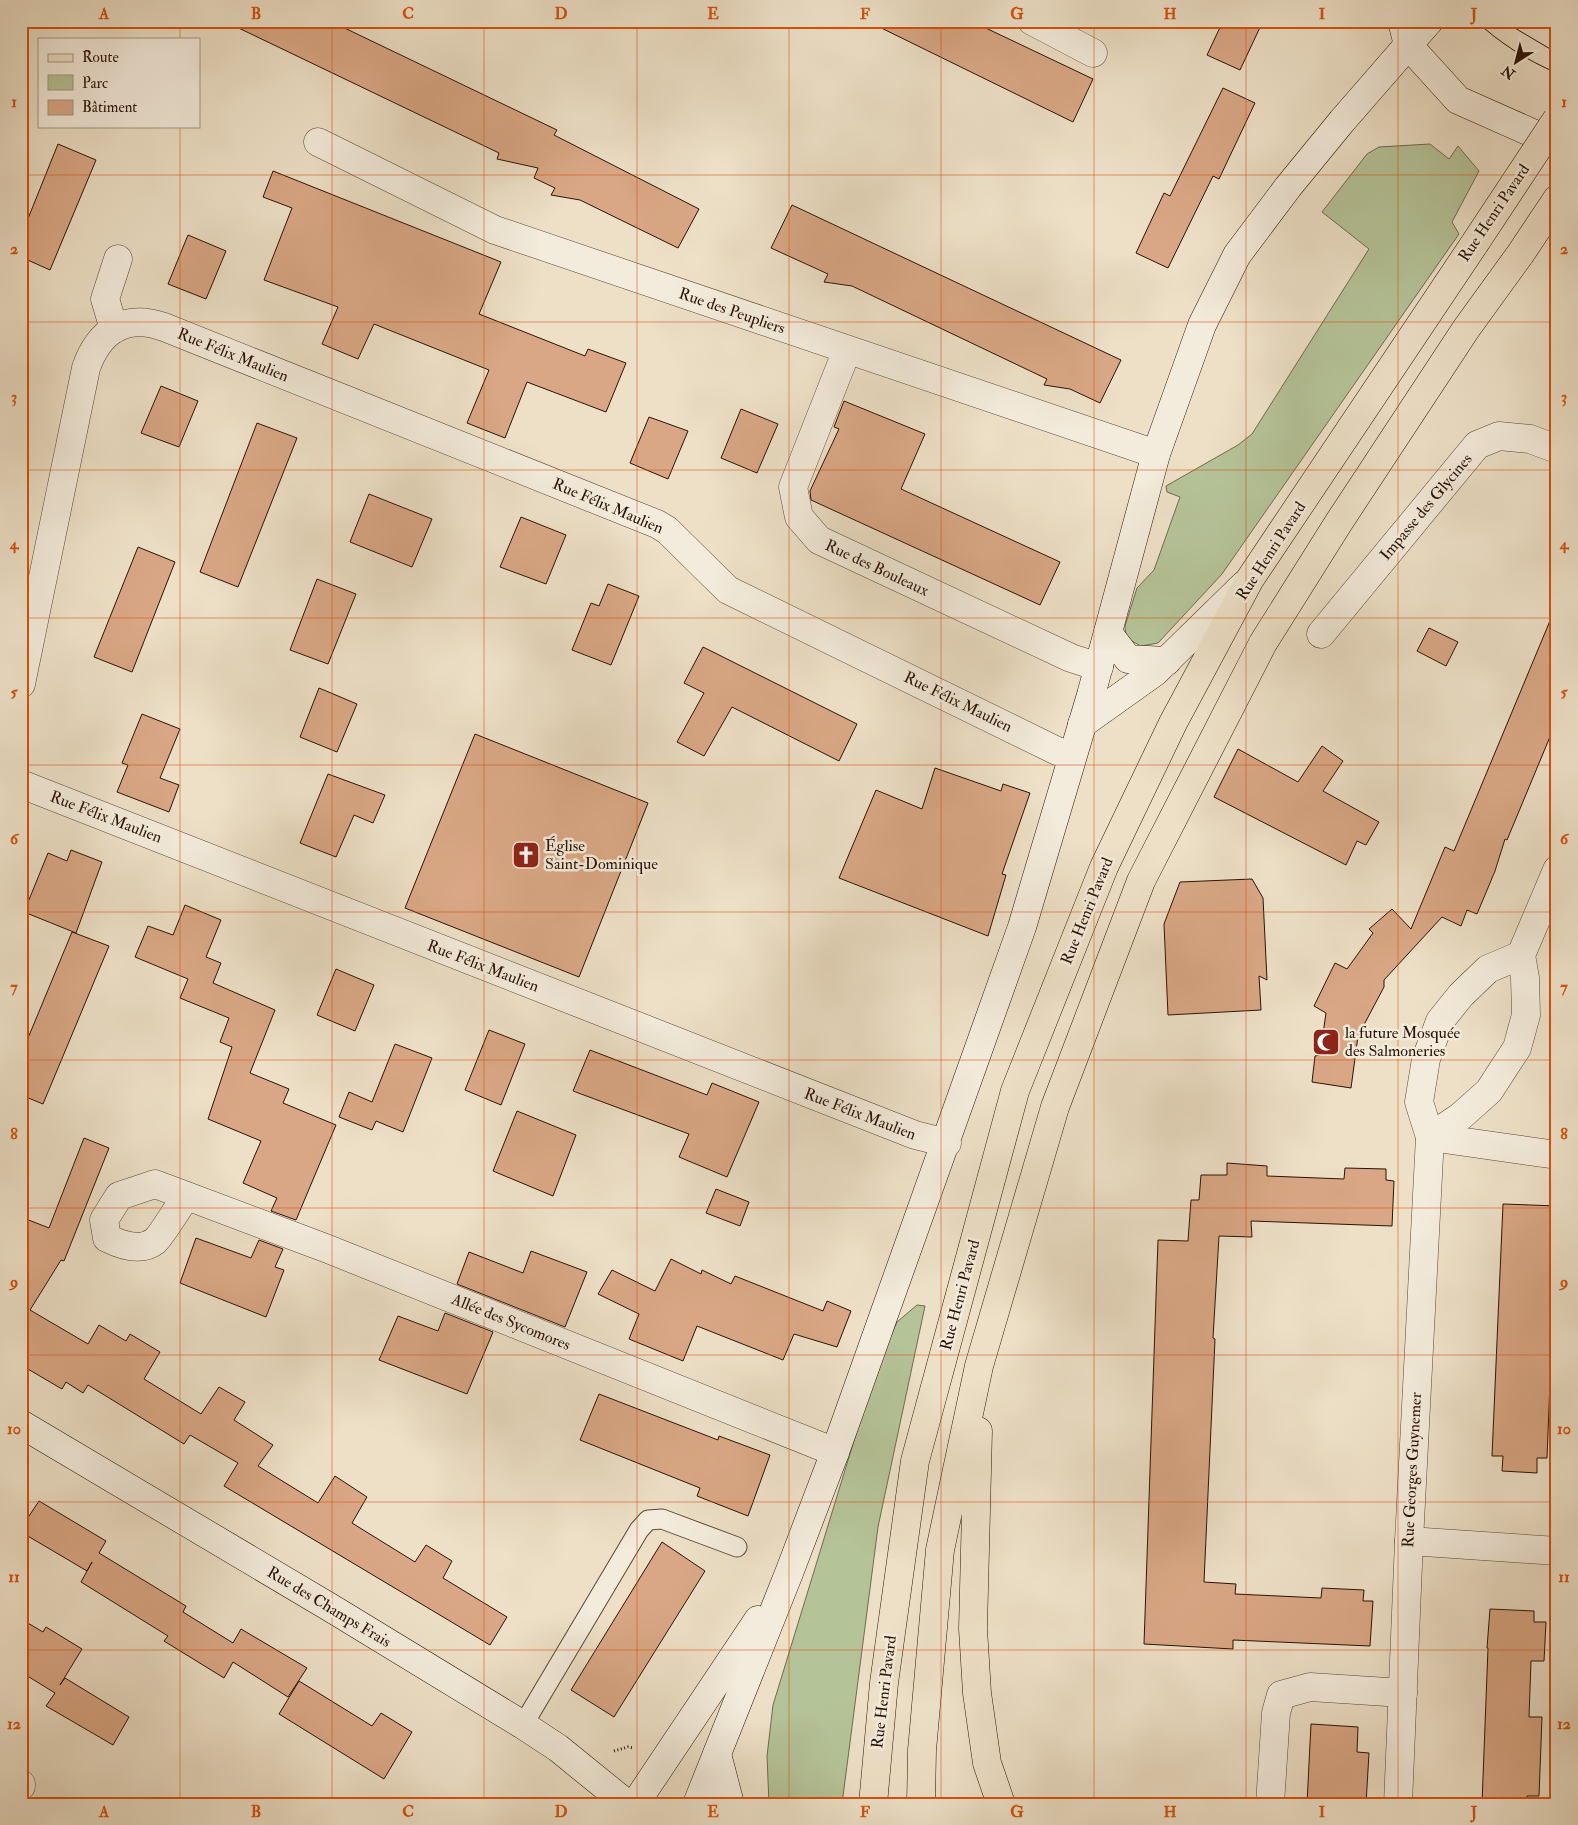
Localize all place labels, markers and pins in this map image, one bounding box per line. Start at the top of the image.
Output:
place label: Église Saint-Dominique [545,835,658,874]
church icon: Église Saint-Dominique [511,840,541,870]
place label: la future Mosquée des Salmoneries [1345,1023,1461,1061]
mosque icon: la future Mosquée des Salmoneries [1311,1027,1341,1057]

